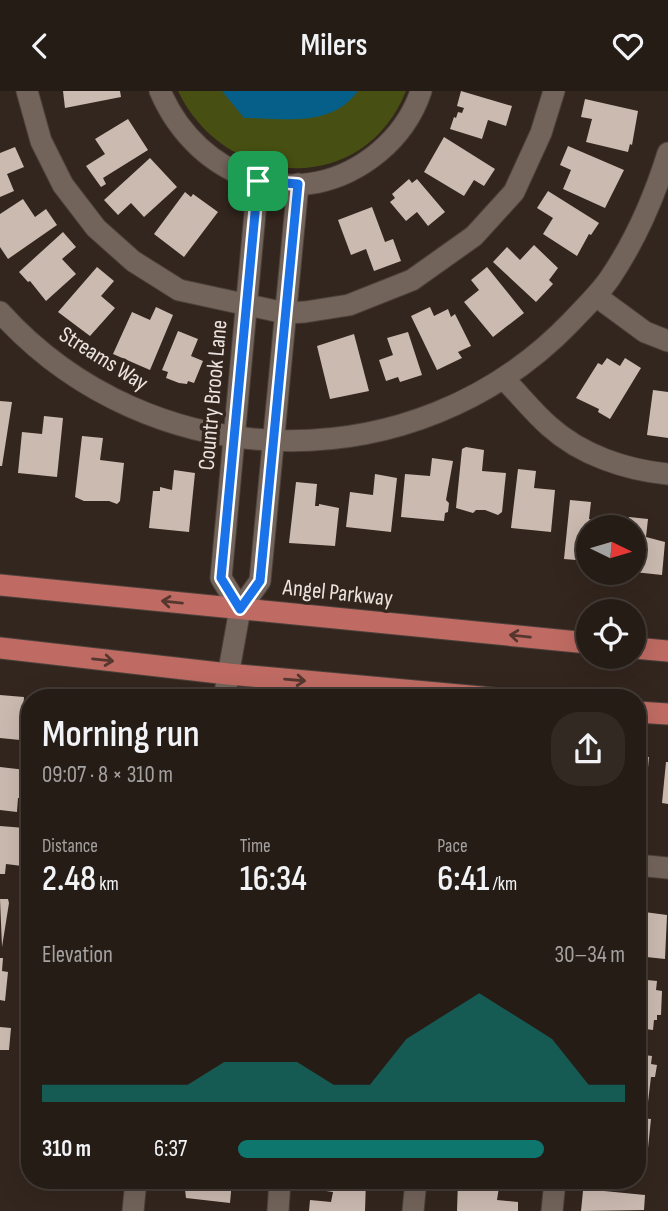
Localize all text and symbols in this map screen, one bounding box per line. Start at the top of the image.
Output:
text: Milers [301,26,367,65]
icon: back [21,27,59,65]
icon: heart [609,27,647,65]
pin [228,151,288,211]
icon: arrive [239,162,277,200]
street label: Country Brook Lane [192,319,234,471]
street label: Streams Way [54,321,153,397]
north arrow [576,515,646,585]
map controls [576,515,646,669]
street label: Angel Parkway [281,573,394,613]
one-way arrow [161,595,184,608]
button: locate [576,599,646,669]
one-way arrow [509,630,532,643]
one-way arrow [91,654,114,667]
one-way arrow [284,674,306,687]
text: Morning run [42,712,200,757]
button: share [551,712,625,786]
text: 09:07 · 8 × 310 m [42,761,173,789]
text: Distance [42,835,98,858]
text: Time [240,835,271,858]
text: Pace [437,835,468,858]
text: 2.48 [42,858,96,901]
text: 16:34 [240,858,307,901]
text: 6:41 [437,858,489,901]
text: km [96,873,119,896]
text: /km [489,873,517,896]
text: Elevation [42,941,113,969]
text: 30–34 m [555,941,625,969]
text: 310 m [42,1135,91,1163]
text: 6:37 [154,1135,187,1163]

